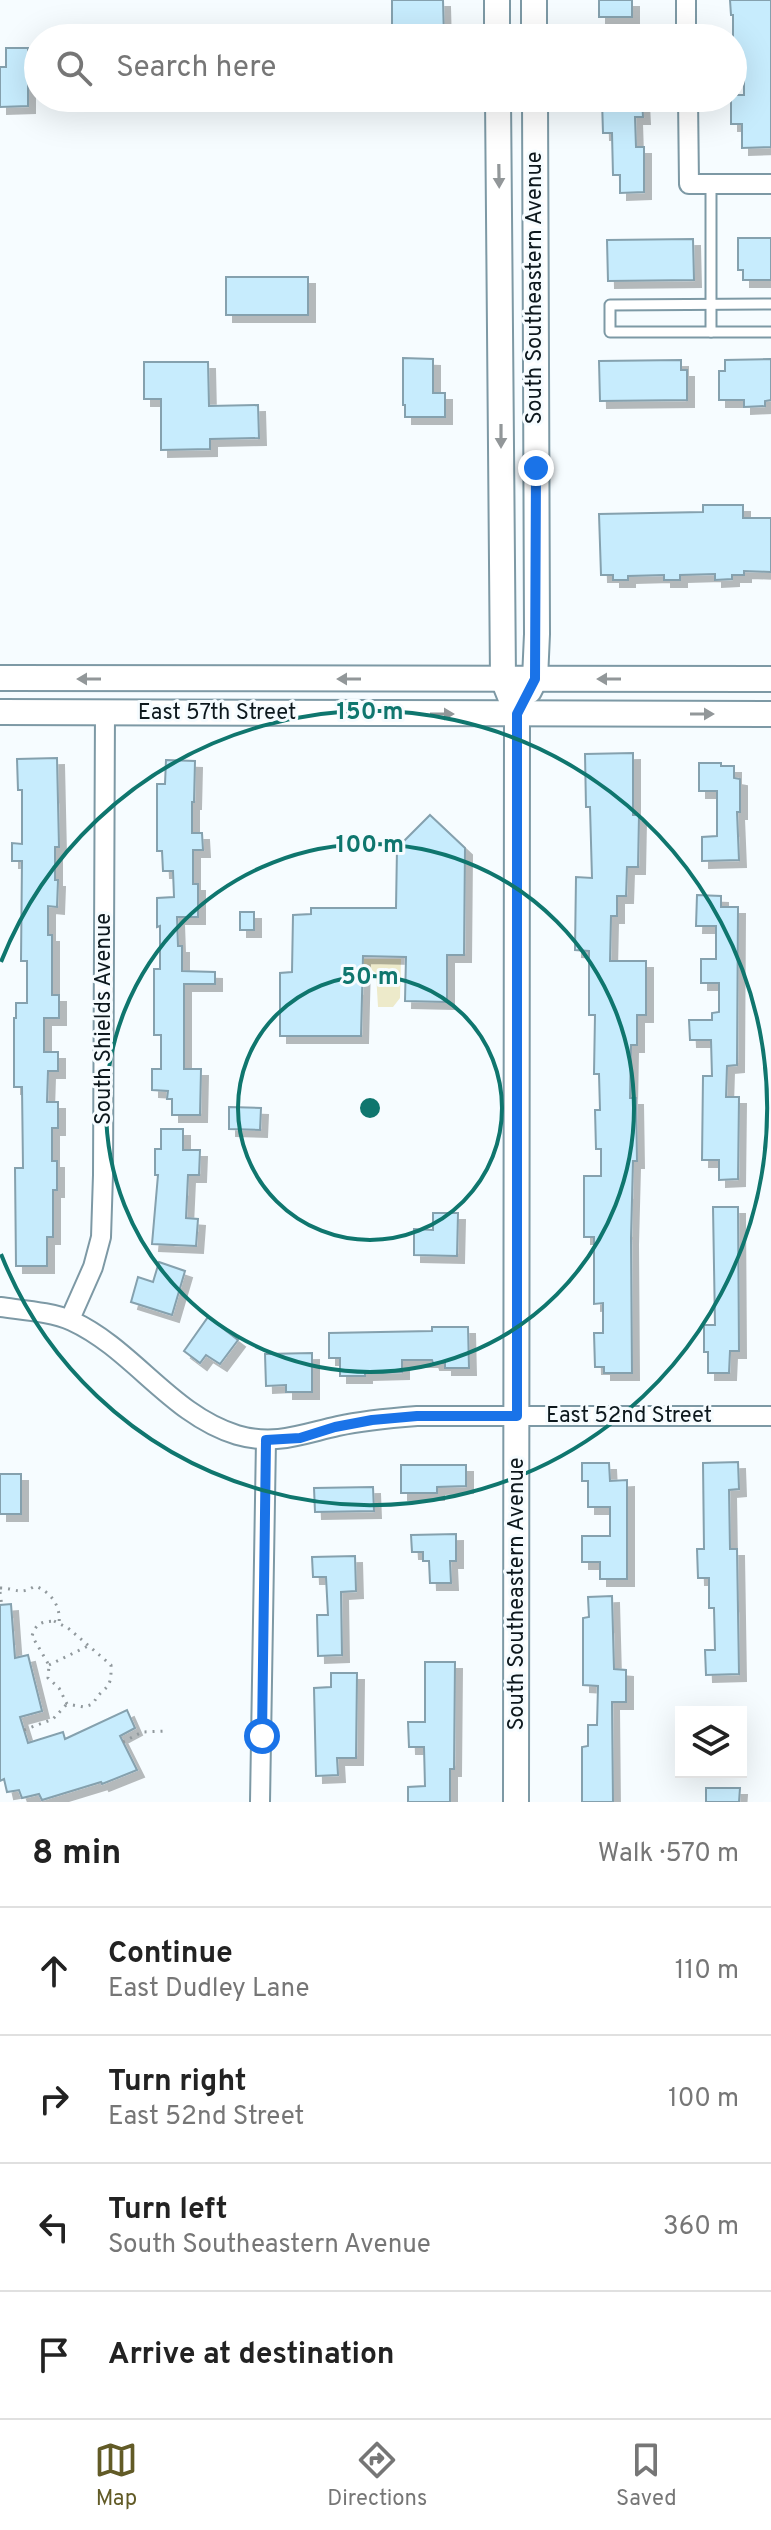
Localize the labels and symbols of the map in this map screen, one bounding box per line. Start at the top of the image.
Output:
street label: South Southeastern Avenue [522,151,549,425]
one-way arrow [492,164,505,189]
one-way arrow [495,424,507,449]
route end [518,450,554,486]
one-way arrow [76,673,101,685]
one-way arrow [336,673,361,685]
one-way arrow [596,673,621,685]
text: 150 m [336,698,404,728]
street label: East 57th Street [138,700,296,727]
one-way arrow [430,708,455,720]
one-way arrow [690,708,715,720]
text: 100 m [336,831,404,861]
street label: South Shields Avenue [91,913,118,1125]
text: 50 m [341,963,399,993]
centre of rings [356,1094,384,1122]
street label: East 52nd Street [546,1403,712,1430]
street label: South Southeastern Avenue [504,1457,531,1731]
route start [244,1718,280,1754]

